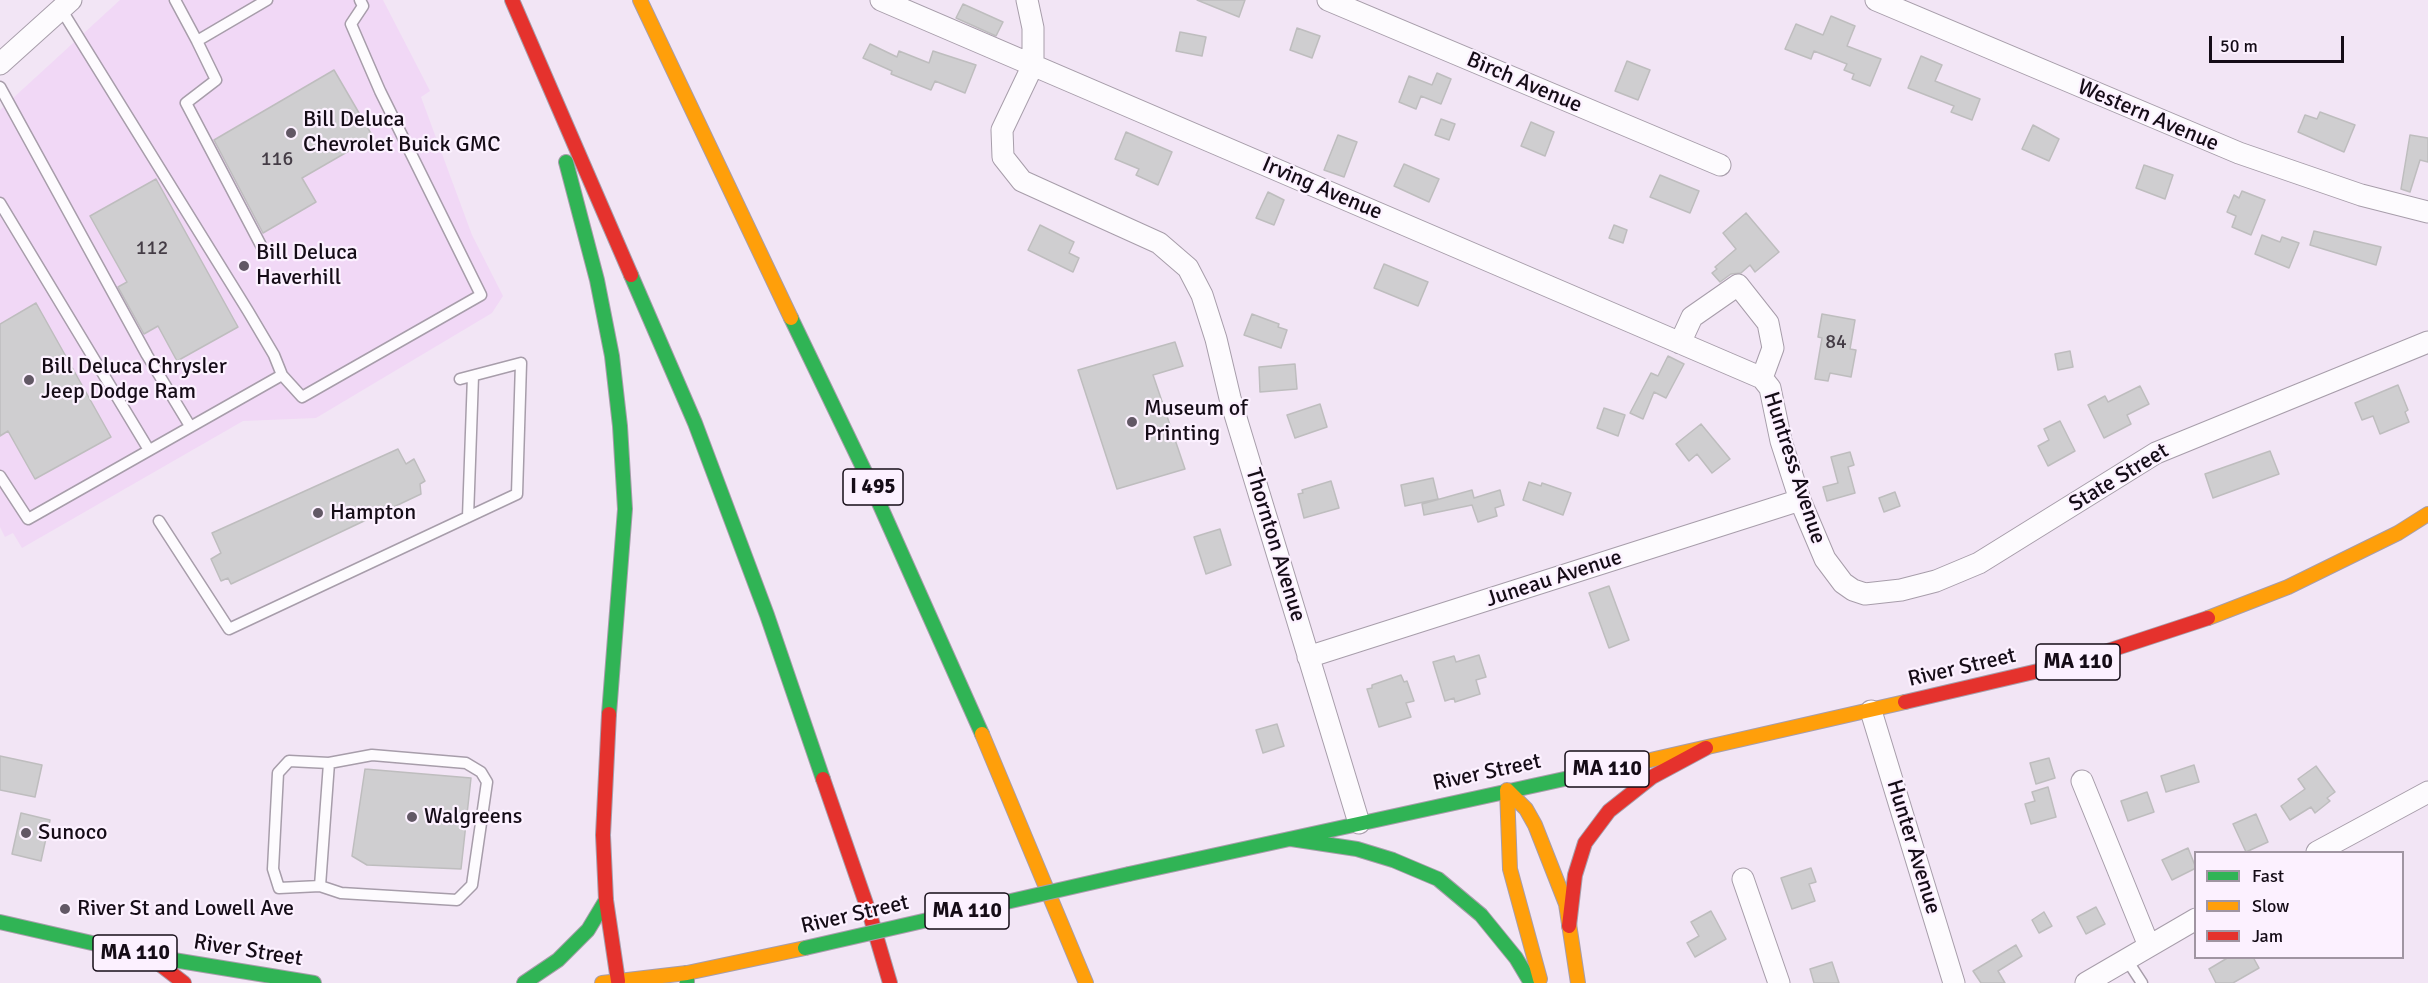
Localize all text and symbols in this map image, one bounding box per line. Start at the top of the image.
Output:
scale bar [2212,24,2347,62]
text: 50 m [2220,35,2258,57]
street label: Birch Avenue [1462,47,1586,119]
street label: Western Avenue [2073,74,2223,158]
place label: Bill Deluca Chevrolet Buick GMC [303,107,501,158]
marker: Bill Deluca Chevrolet Buick GMC [284,126,298,140]
house number: 116 [261,148,293,172]
street label: Irving Avenue [1258,152,1386,226]
house number: 112 [136,237,168,261]
place label: Bill Deluca Haverhill [256,240,358,292]
marker: Bill Deluca Haverhill [237,259,251,273]
house number: 84 [1825,331,1847,355]
place label: Bill Deluca Chrysler Jeep Dodge Ram [41,354,227,406]
marker: Bill Deluca Chrysler Jeep Dodge Ram [22,373,36,387]
street label: Huntress Avenue [1757,389,1831,547]
place label: Museum of Printing [1144,396,1248,448]
marker: Museum of Printing [1125,415,1139,429]
street label: State Street [2064,438,2174,518]
street label: Thornton Avenue [1239,465,1311,625]
road number: I 495 [843,469,903,505]
place label: Hampton [330,500,416,526]
marker: Hampton [311,506,325,520]
street label: Juneau Avenue [1483,545,1625,613]
street label: River Street [1905,643,2019,693]
road number: MA 110 [2036,644,2120,680]
street label: River Street [1430,749,1544,797]
road number: MA 110 [1565,751,1649,787]
street label: Hunter Avenue [1880,777,1946,917]
place label: Walgreens [424,804,522,830]
marker: Walgreens [405,810,419,824]
place label: Sunoco [38,820,107,846]
marker: Sunoco [19,826,33,840]
legend [2194,851,2404,959]
text: Fast [2252,865,2284,887]
street label: River Street [798,890,912,940]
road number: MA 110 [925,893,1009,929]
text: Slow [2252,895,2289,917]
place label: River St and Lowell Ave [77,896,294,922]
marker: River St and Lowell Ave [58,902,72,916]
text: Jam [2252,925,2283,947]
street label: River Street [192,929,304,973]
road number: MA 110 [93,935,177,971]

